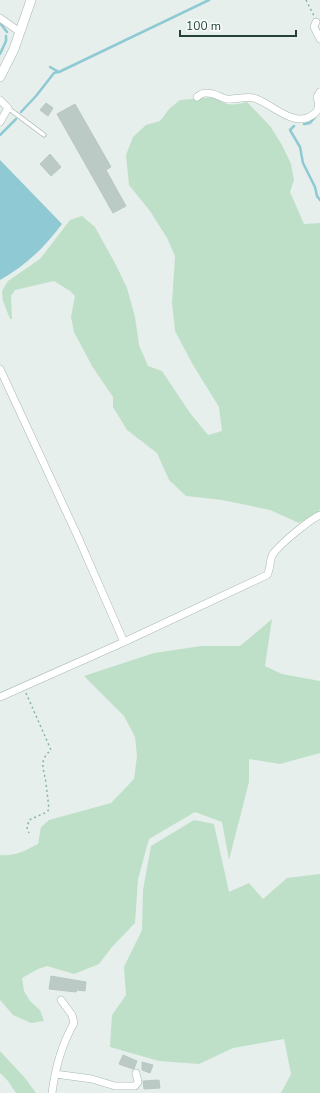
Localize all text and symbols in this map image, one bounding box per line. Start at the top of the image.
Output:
scale bar [180,12,296,38]
text: 100 m [186,18,221,34]

